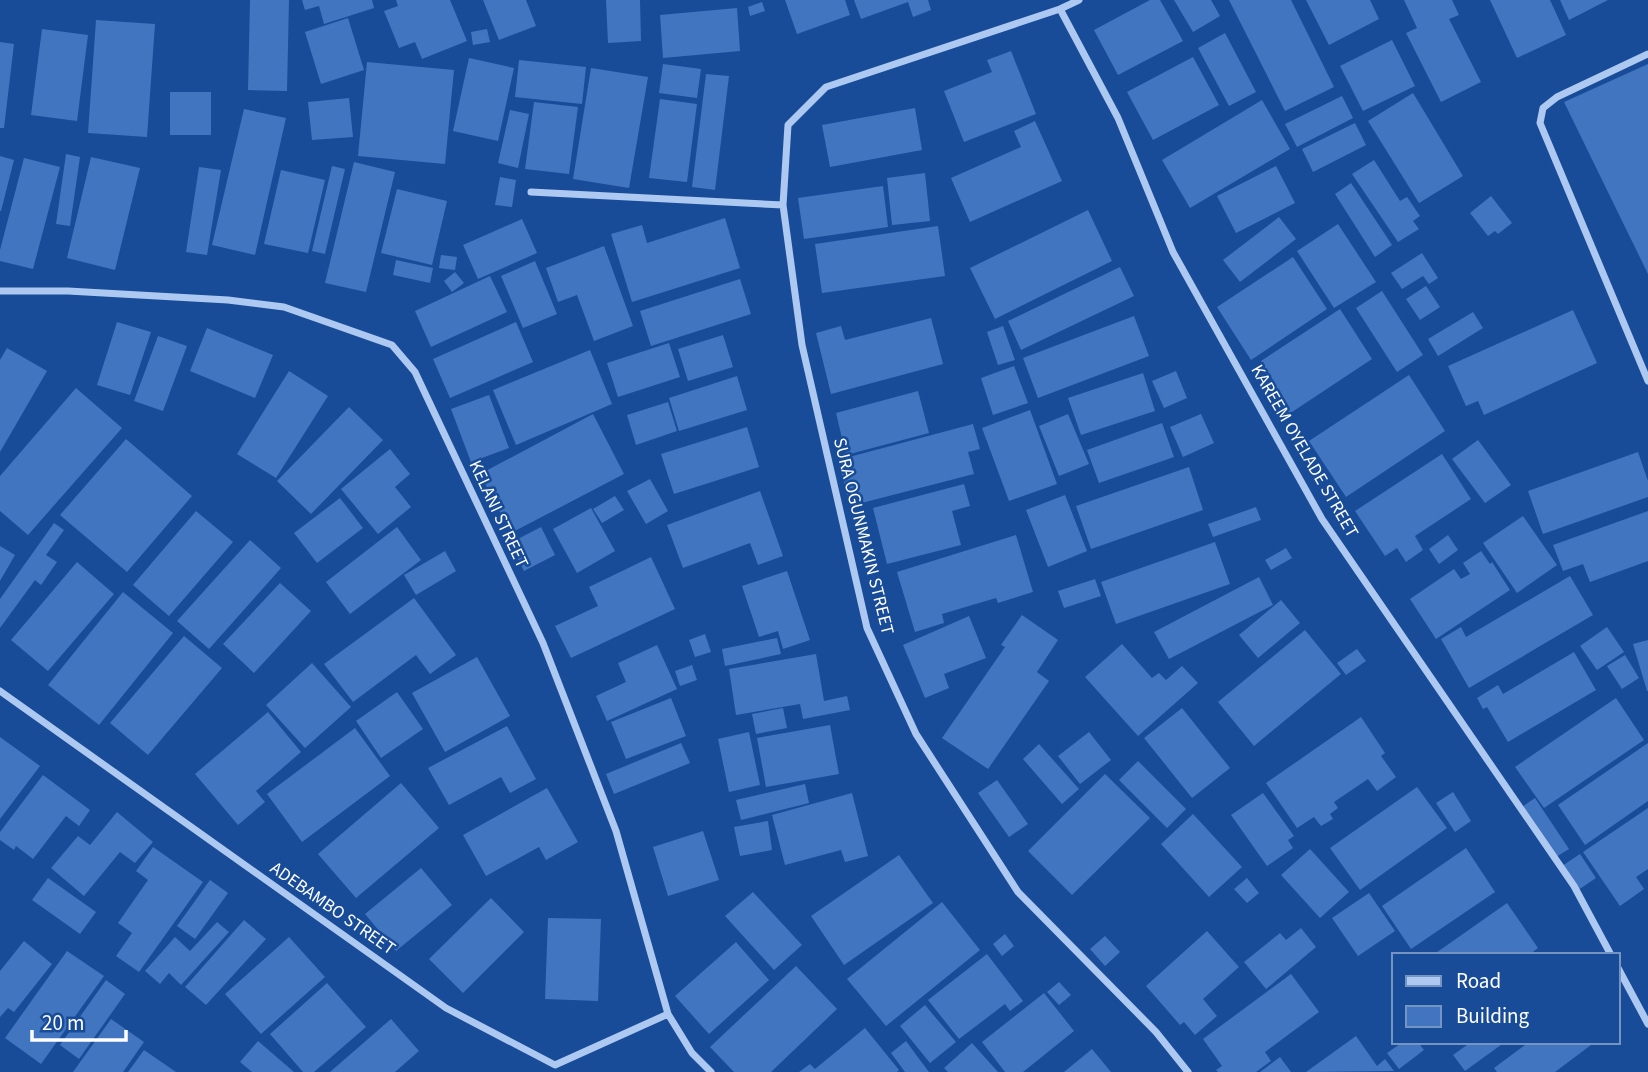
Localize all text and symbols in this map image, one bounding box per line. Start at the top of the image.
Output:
street label: KAREEM OYELADE STREET [1245,360,1365,543]
street label: SURA OGUNMAKIN STREET [827,435,900,638]
street label: KELANI STREET [463,456,535,572]
street label: ADEBAMBO STREET [265,856,401,961]
legend [1392,953,1620,1044]
text: Road [1456,966,1501,996]
scale bar [32,998,126,1042]
text: Building [1456,1001,1530,1031]
text: 20 m [42,1008,84,1038]

